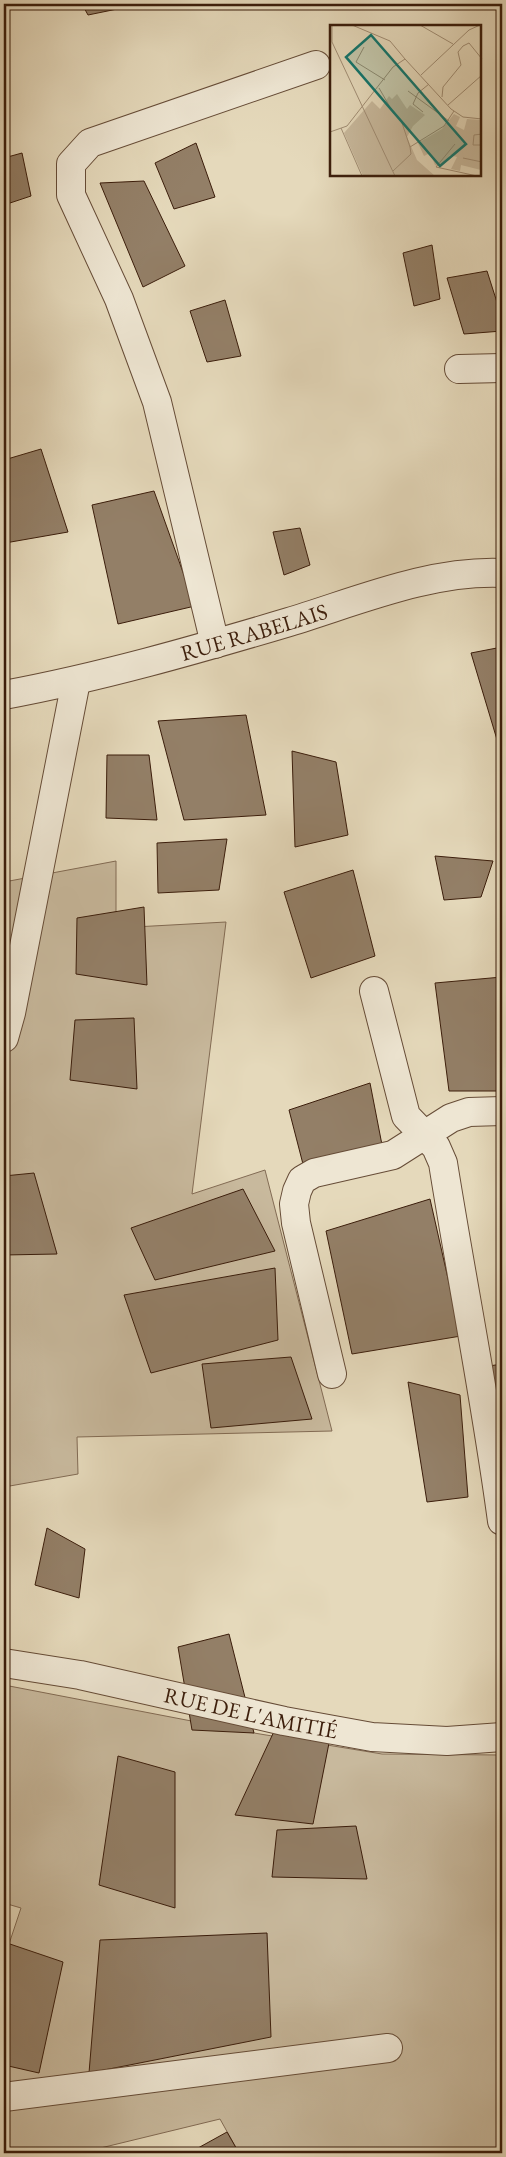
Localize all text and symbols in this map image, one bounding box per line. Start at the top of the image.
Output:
inset map [330,25,481,176]
street label: RUE RABELAIS [177,597,331,668]
street label: RUE DE L'AMITIÉ [161,1680,340,1745]

